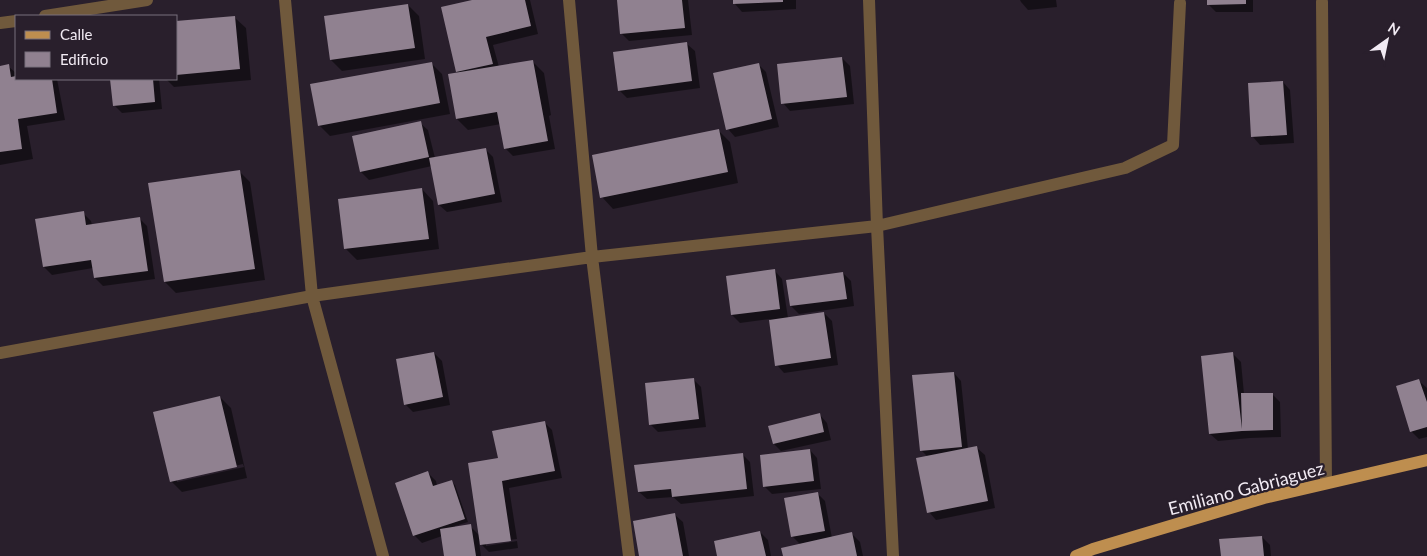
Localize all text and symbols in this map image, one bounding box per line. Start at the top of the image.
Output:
legend [15,15,178,80]
north arrow [1362,15,1412,65]
text: N [1385,19,1404,39]
text: Calle [60,25,93,43]
text: Edificio [60,50,108,68]
street label: Emiliano Gabriaguez [1166,457,1326,519]

